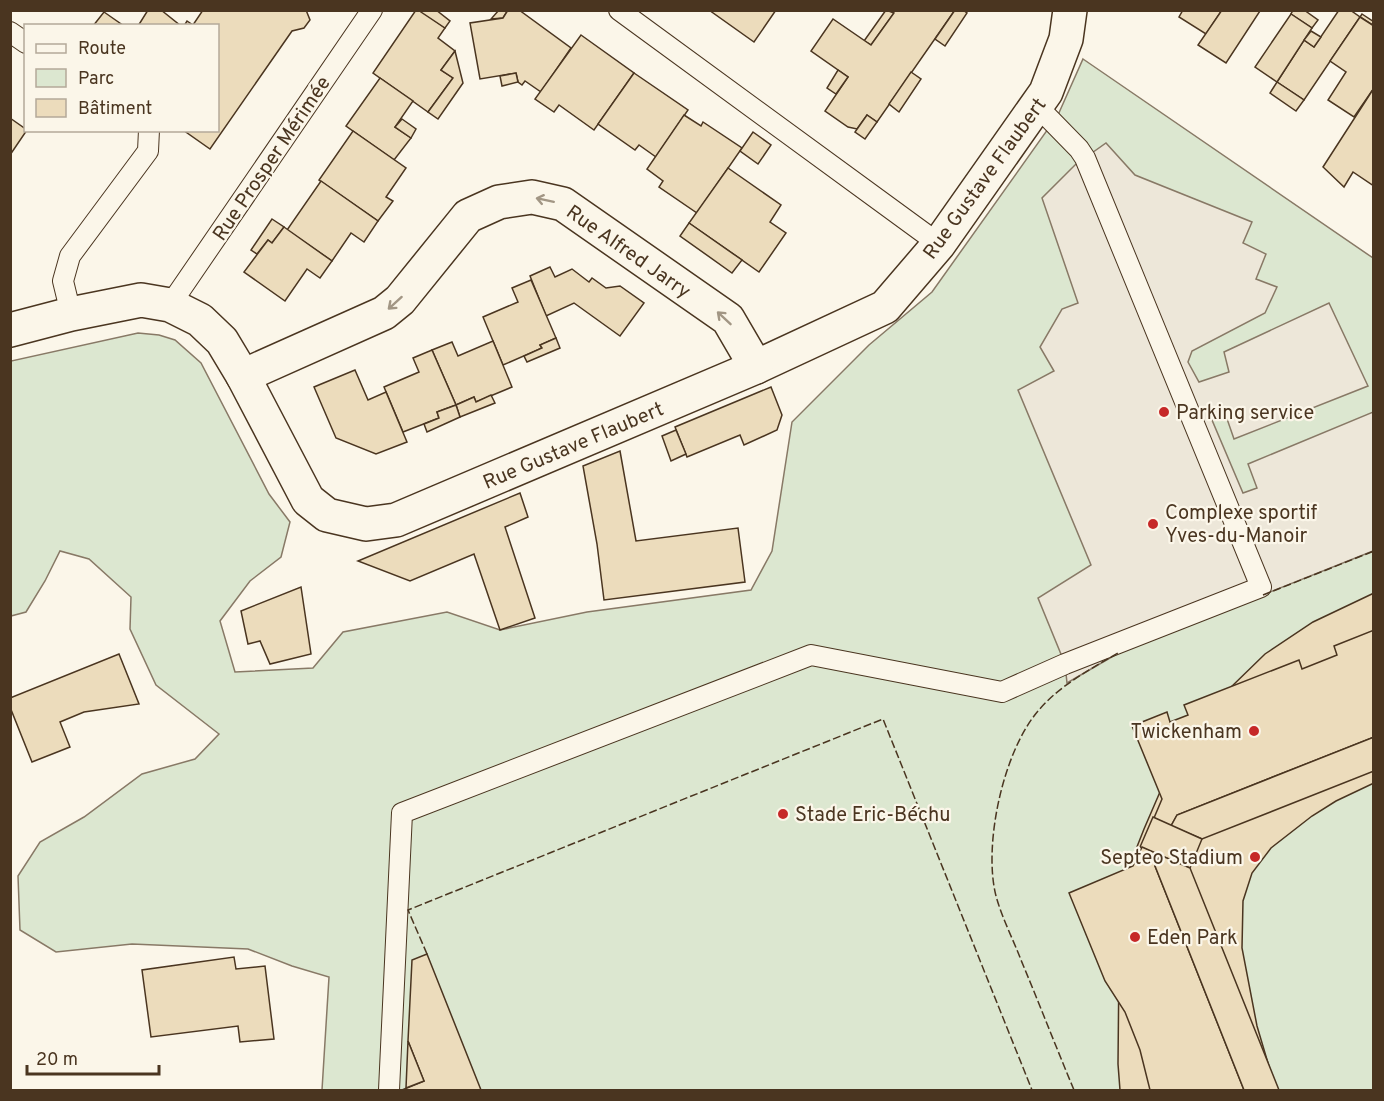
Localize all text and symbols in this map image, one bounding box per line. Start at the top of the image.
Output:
legend [24,24,219,132]
text: Route [78,38,126,61]
text: Parc [78,68,114,91]
street label: Rue Prosper Mérimée [208,72,337,247]
street label: Rue Gustave Flaubert [918,93,1053,265]
text: Bâtiment [78,98,152,121]
one-way arrow [536,194,555,205]
street label: Rue Alfred Jarry [560,200,695,305]
one-way arrow [388,296,403,310]
one-way arrow [717,311,732,325]
street label: Rue Gustave Flaubert [480,397,668,497]
place label: Parking service [1176,401,1314,427]
marker: Parking service [1157,405,1171,419]
place label: Complexe sportif Yves-du-Manoir [1165,501,1318,550]
marker: Complexe sportif Yves-du-Manoir [1146,517,1160,531]
place label: Twickenham [1130,720,1242,746]
marker: Twickenham [1247,724,1261,738]
place label: Stade Eric-Béchu [795,803,950,829]
marker: Stade Eric-Béchu [776,807,790,821]
place label: Septeo Stadium [1100,846,1243,872]
marker: Septeo Stadium [1248,850,1262,864]
place label: Eden Park [1147,926,1238,952]
marker: Eden Park [1128,930,1142,944]
scale bar [27,1038,159,1076]
text: 20 m [36,1049,78,1072]

